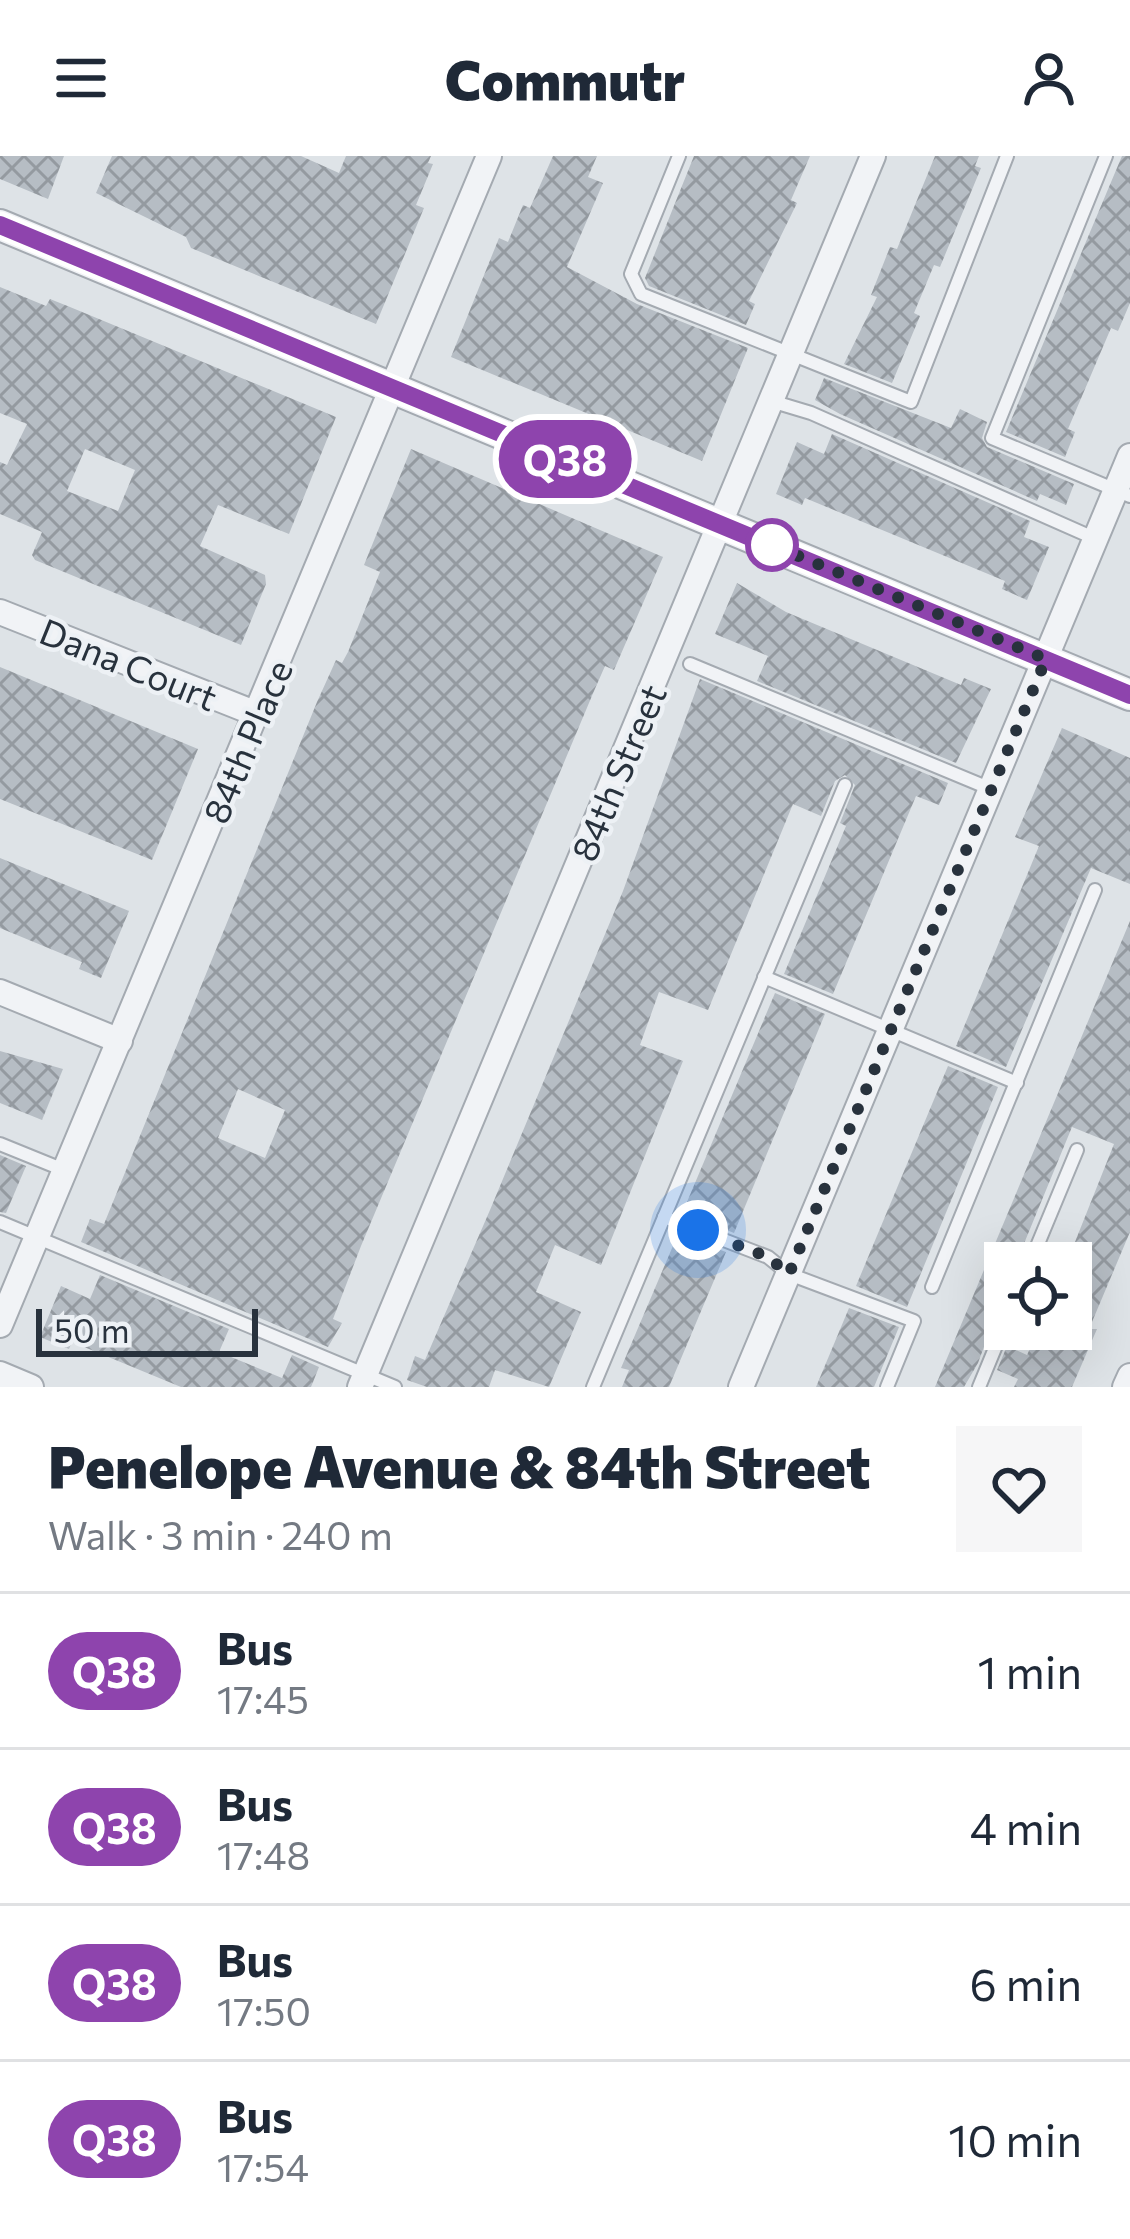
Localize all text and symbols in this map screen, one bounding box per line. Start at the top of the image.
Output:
icon: menu [48,45,114,111]
text: Commutr [445,45,685,111]
icon: person [1016,45,1082,111]
line badge: Q38 [496,420,634,498]
text: Q38 [523,433,607,485]
unlabelled marker [747,520,797,570]
street label: Dana Court [34,608,224,718]
street label: 84th Place [192,653,300,829]
street label: 84th Street [560,677,674,867]
your location [668,1200,728,1260]
map controls [984,1242,1092,1350]
button: locate [984,1242,1092,1350]
scale bar [36,1303,258,1356]
text: 50 m [54,1309,130,1350]
button: heart [956,1426,1082,1552]
text: Penelope Avenue & 84th Street [48,1430,870,1500]
text: Walk · 3 min · 240 m [48,1510,393,1558]
text: Bus [217,1619,293,1674]
text: 1 min [978,1643,1082,1698]
text: Q38 [72,1645,157,1697]
text: 17:45 [217,1674,309,1722]
text: Bus [217,1775,293,1830]
text: 4 min [970,1799,1082,1854]
text: Q38 [72,1801,157,1853]
text: 17:48 [217,1830,310,1878]
text: Bus [217,1931,293,1986]
text: 6 min [969,1955,1082,2010]
text: Q38 [72,1957,157,2009]
text: 17:50 [217,1986,311,2034]
text: Bus [217,2087,293,2142]
text: 10 min [948,2111,1082,2166]
text: Q38 [72,2113,157,2165]
text: 17:54 [217,2142,309,2190]

